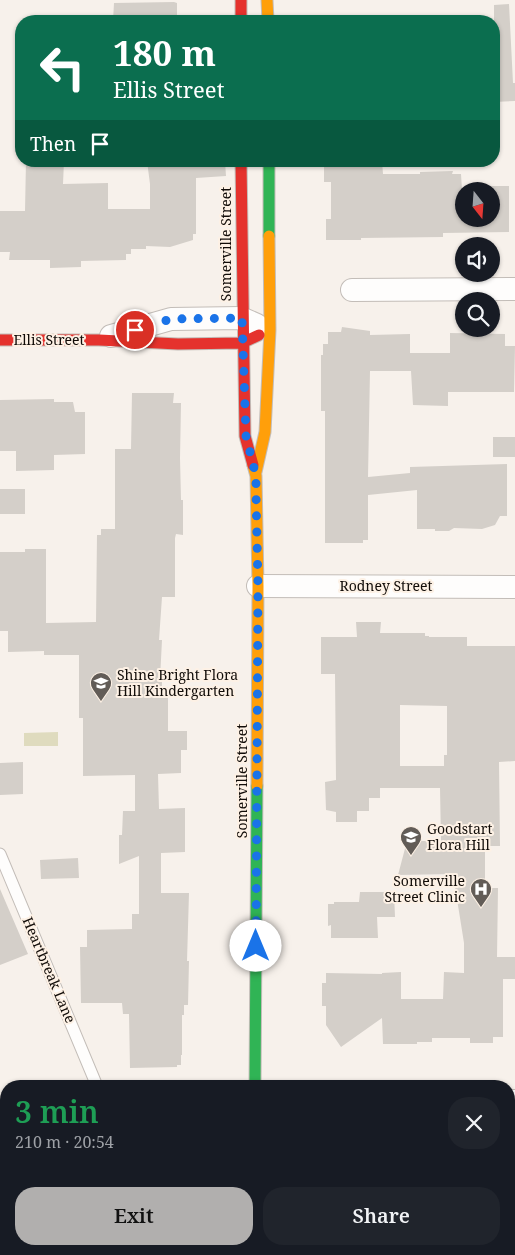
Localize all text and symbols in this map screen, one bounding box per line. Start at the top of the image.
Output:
text: 180 m [113,29,216,76]
icon: left [30,35,95,100]
text: Ellis Street [113,74,224,104]
icon: arrive [86,130,114,158]
text: Then [30,131,76,157]
north arrow [455,182,500,228]
map controls [455,182,500,337]
street label: Somerville Street [216,187,235,301]
button: sound [455,237,500,282]
button: search [455,292,500,337]
pin [114,309,156,351]
icon: arrive [121,316,149,344]
street label: Ellis Street [14,330,85,349]
street label: Rodney Street [340,576,433,595]
place label: Shine Bright Flora Hill Kindergarten [117,665,238,700]
school or university icon: Shine Bright Flora Hill Kindergarten [89,671,113,702]
street label: Somerville Street [232,724,251,838]
place label: Goodstart Flora Hill [427,819,492,854]
school or university icon: Goodstart Flora Hill [399,825,423,856]
place label: Somerville Street Clinic [385,871,465,906]
hospital icon: Somerville Street Clinic [469,877,493,908]
street label: Heartbreak Lane [19,914,80,1026]
position arrow [229,919,281,971]
text: 3 min [15,1091,99,1132]
button: close [448,1097,500,1149]
text: 210 m · 20:54 [15,1131,114,1153]
button: Exit [15,1187,253,1245]
button: Share [263,1187,500,1245]

